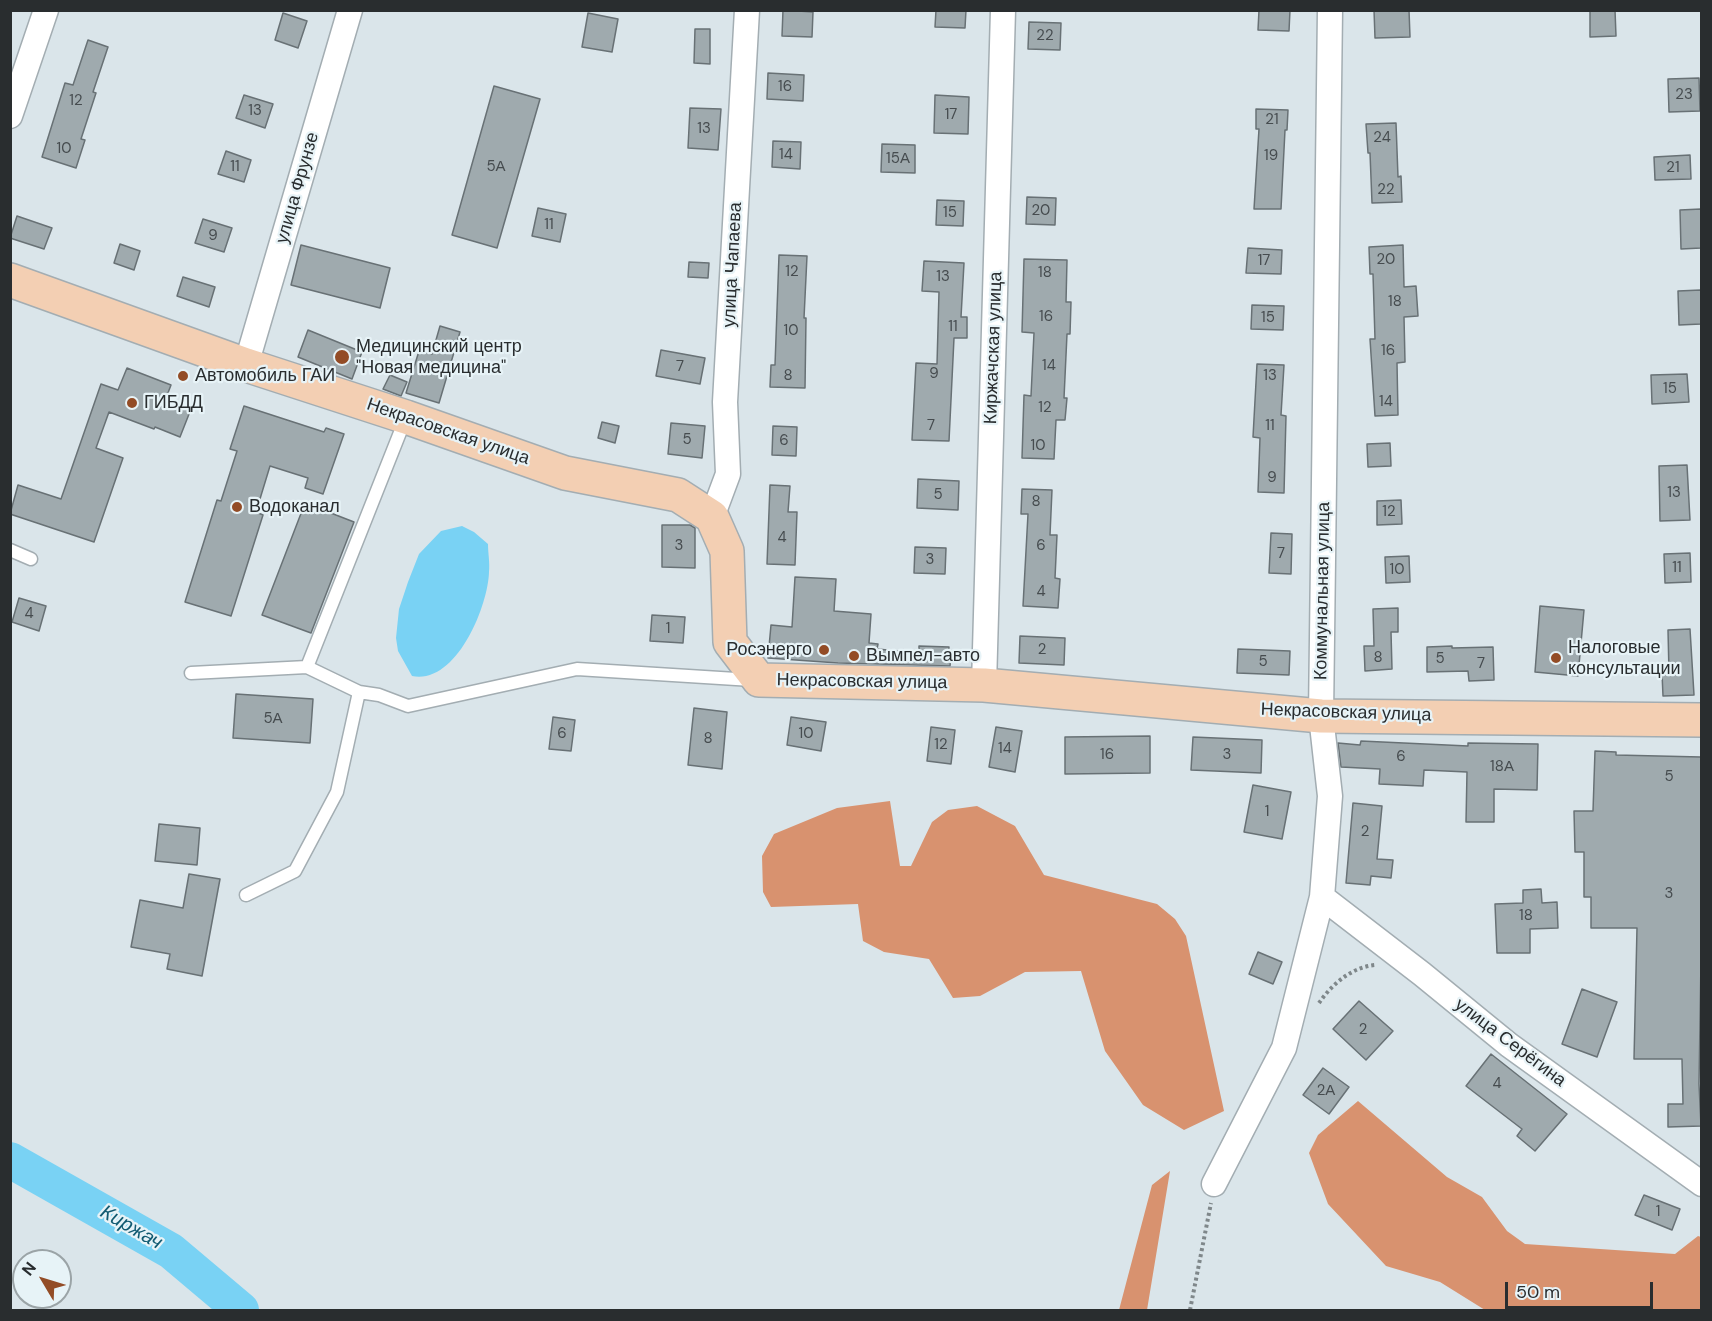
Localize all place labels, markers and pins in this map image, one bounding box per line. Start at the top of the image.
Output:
place label: Медицинский центр "Новая медицина" [356,336,522,378]
marker: Медицинский центр "Новая медицина" [333,348,351,366]
place label: Автомобиль ГАИ [195,365,335,387]
marker: Автомобиль ГАИ [176,369,190,383]
place label: ГИБДД [144,392,203,414]
marker: ГИБДД [125,396,139,410]
place label: Водоканал [249,496,340,518]
marker: Водоканал [230,500,244,514]
place label: Налоговые консультации [1568,637,1681,680]
place label: Росэнерго [726,639,812,661]
marker: Росэнерго [817,643,831,657]
place label: Вымпел-авто [866,645,980,667]
marker: Вымпел-авто [847,649,861,663]
marker: Налоговые консультации [1549,651,1563,665]

